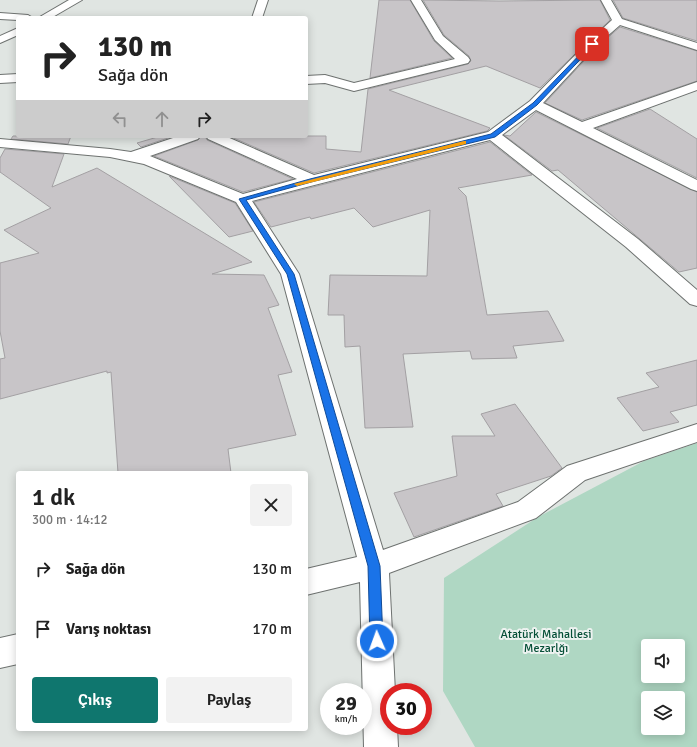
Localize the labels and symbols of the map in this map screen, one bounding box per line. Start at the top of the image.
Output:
pin [575,27,609,61]
position arrow [356,620,398,662]
park label: Atatürk Mahallesi Mezarlğı [501,627,591,656]
speed limit sign: 30 [380,683,432,735]

